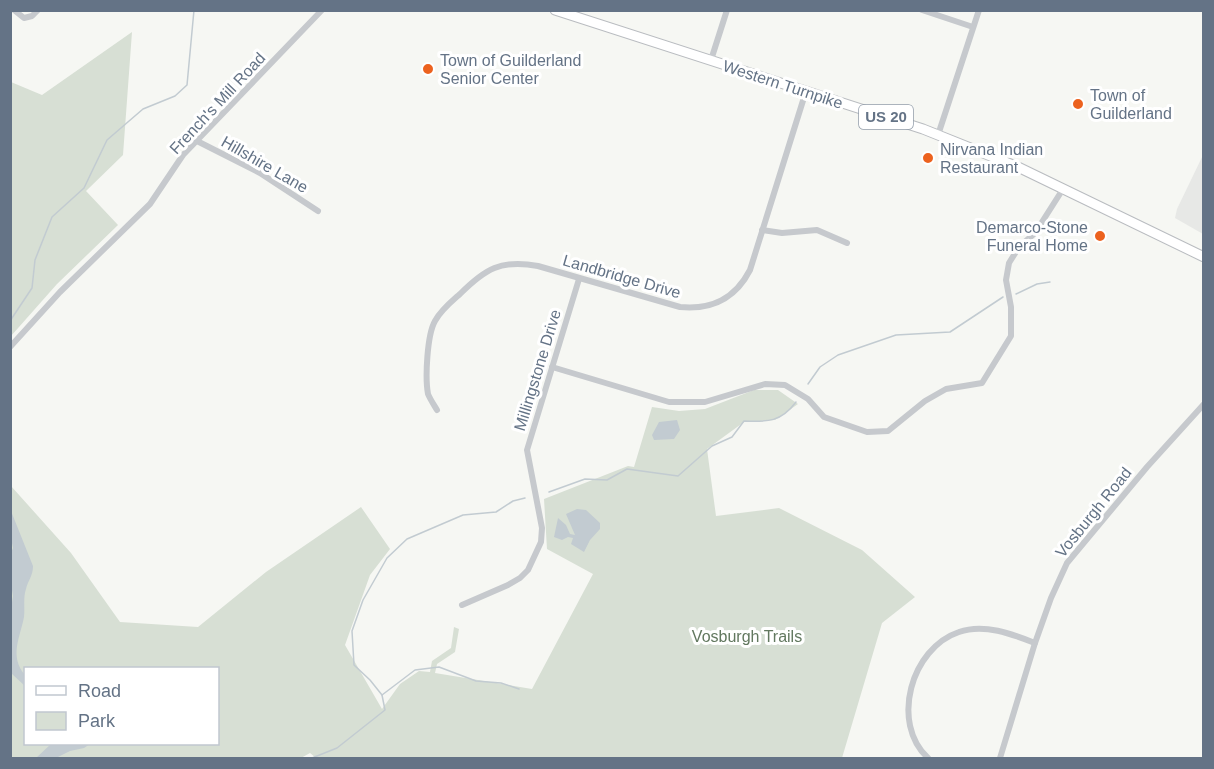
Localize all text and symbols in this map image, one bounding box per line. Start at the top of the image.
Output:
street label: French's Mill Road [166,49,269,157]
place label: Town of Guilderland Senior Center [440,52,581,87]
street label: Western Turnpike [721,57,845,112]
marker: Town of Guilderland Senior Center [421,62,435,76]
place label: Town of Guilderland [1090,87,1172,122]
marker: Town of Guilderland [1071,97,1085,111]
road number: US 20 [859,105,913,129]
street label: Hillshire Lane [219,133,311,196]
place label: Nirvana Indian Restaurant [940,141,1043,176]
marker: Nirvana Indian Restaurant [921,151,935,165]
place label: Demarco-Stone Funeral Home [976,219,1088,254]
marker: Demarco-Stone Funeral Home [1093,229,1107,243]
street label: Landbridge Drive [561,252,683,301]
street label: Millingstone Drive [511,307,564,433]
street label: Vosburgh Road [1052,464,1135,561]
park label: Vosburgh Trails [692,628,802,645]
legend [24,667,219,745]
text: Road [78,681,121,701]
text: Park [78,711,116,731]

